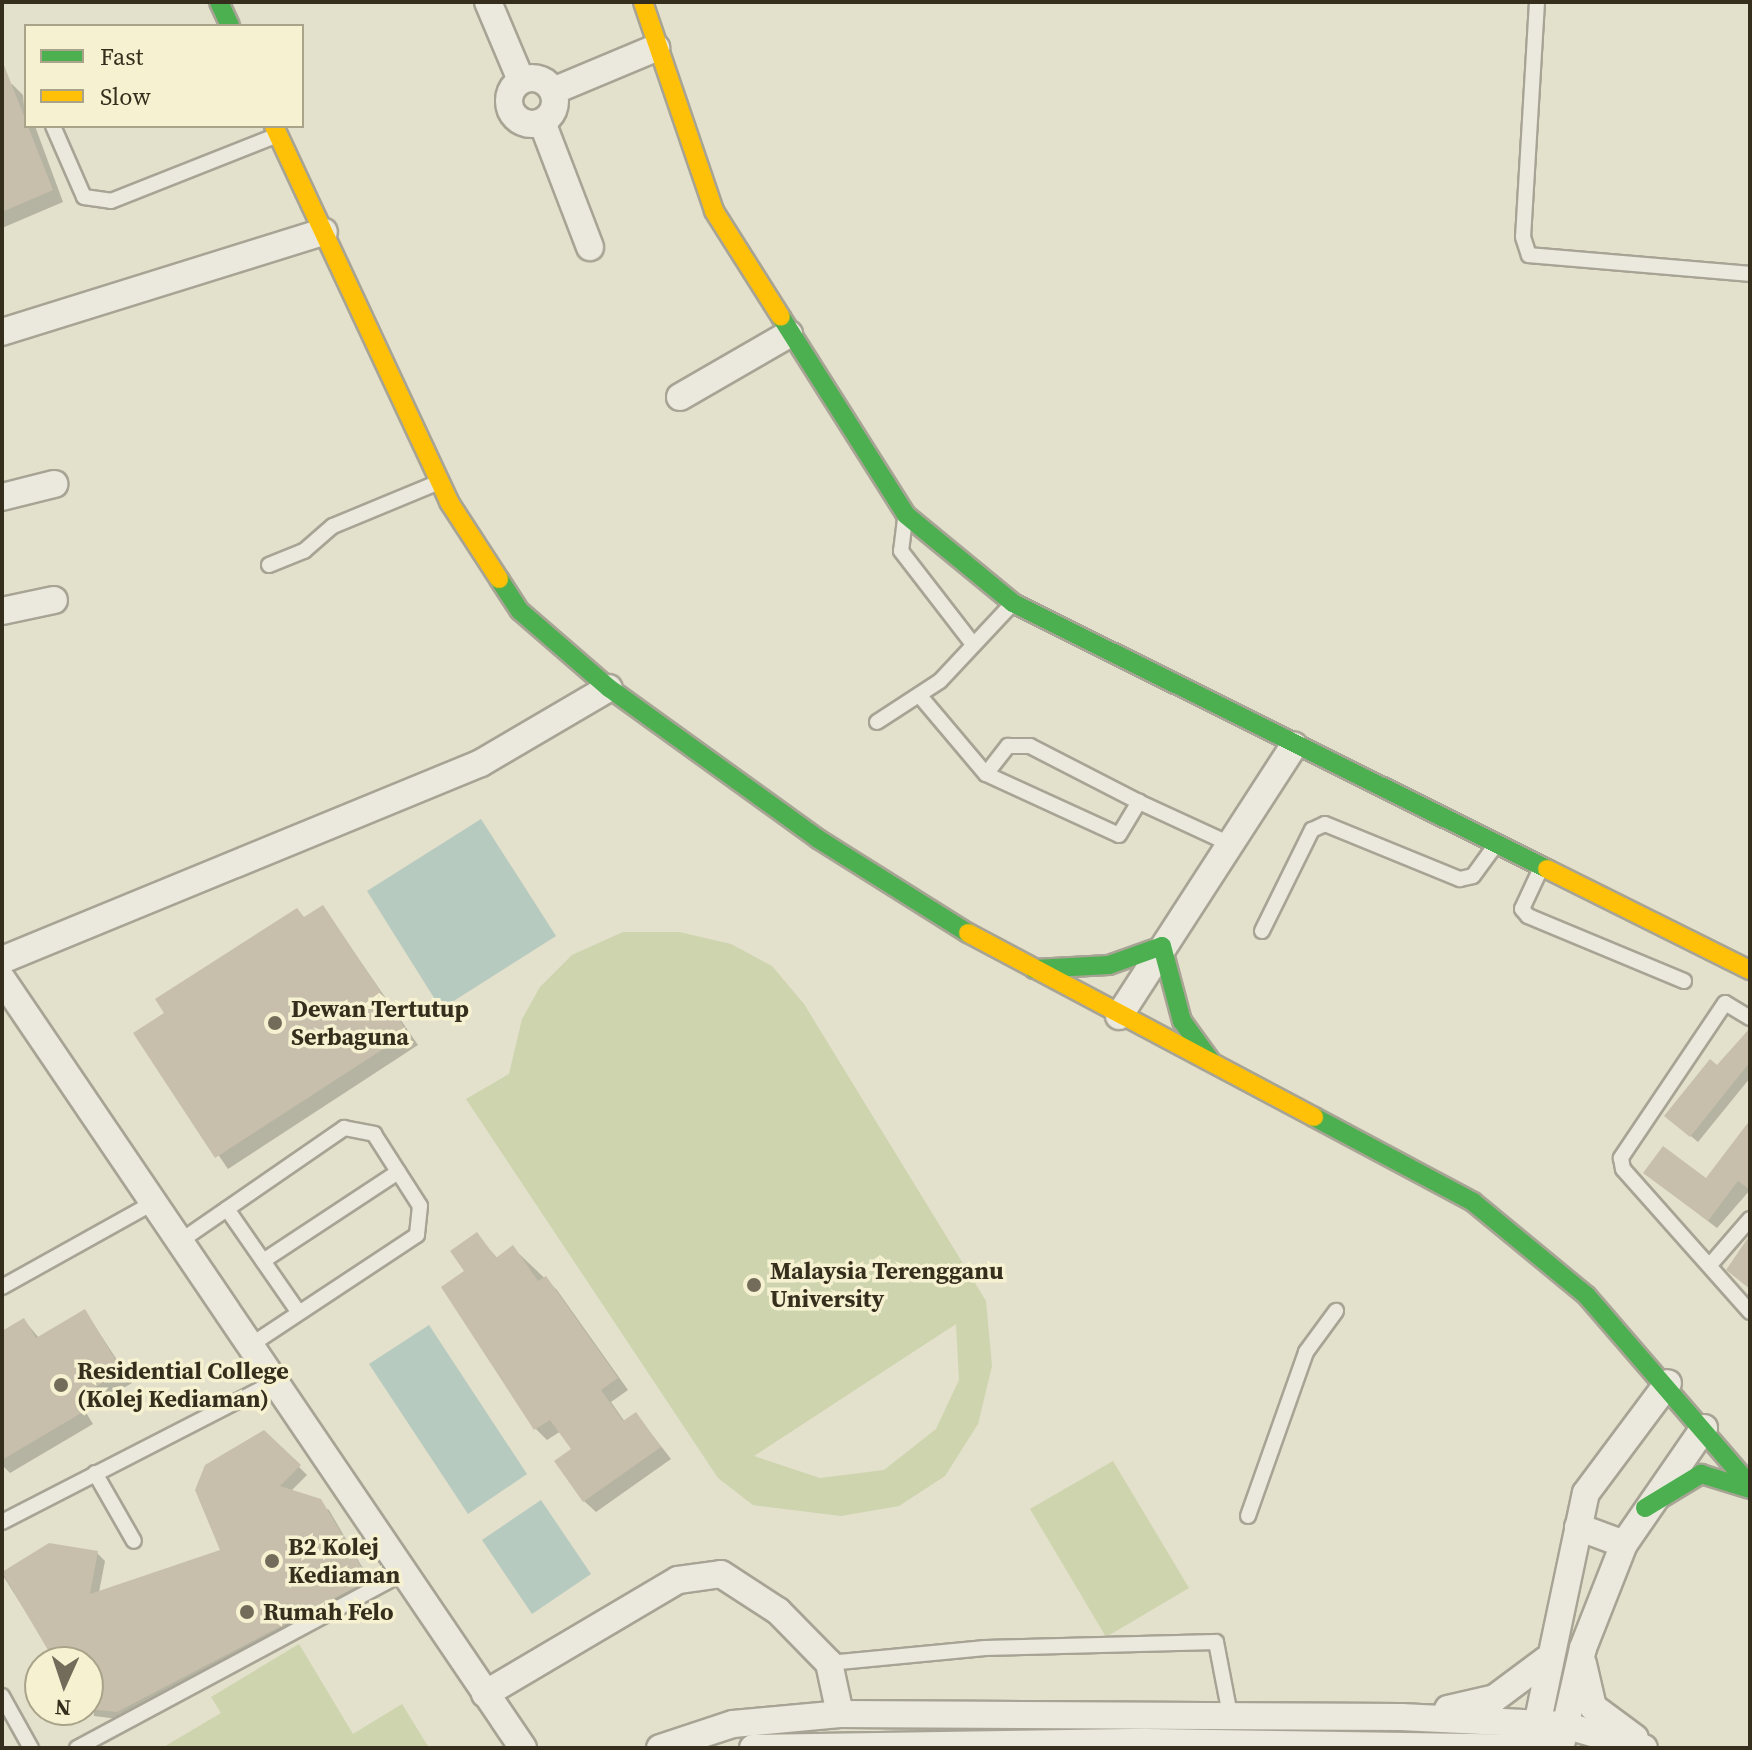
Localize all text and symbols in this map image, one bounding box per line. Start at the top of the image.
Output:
legend [24,24,304,128]
text: Fast [100,40,143,73]
text: Slow [100,80,151,113]
place label: Dewan Tertutup Serbaguna [291,995,469,1051]
marker: Dewan Tertutup Serbaguna [266,1014,284,1032]
place label: Malaysia Terengganu University [770,1257,1004,1313]
marker: Malaysia Terengganu University [745,1276,763,1294]
place label: Residential College (Kolej Kediaman) [77,1357,289,1413]
marker: Residential College (Kolej Kediaman) [52,1376,70,1394]
place label: B2 Kolej Kediaman [288,1533,400,1589]
marker: B2 Kolej Kediaman [263,1552,281,1570]
place label: Rumah Felo [263,1598,394,1626]
marker: Rumah Felo [238,1603,256,1621]
north arrow [24,1646,104,1726]
text: N [54,1693,72,1723]

